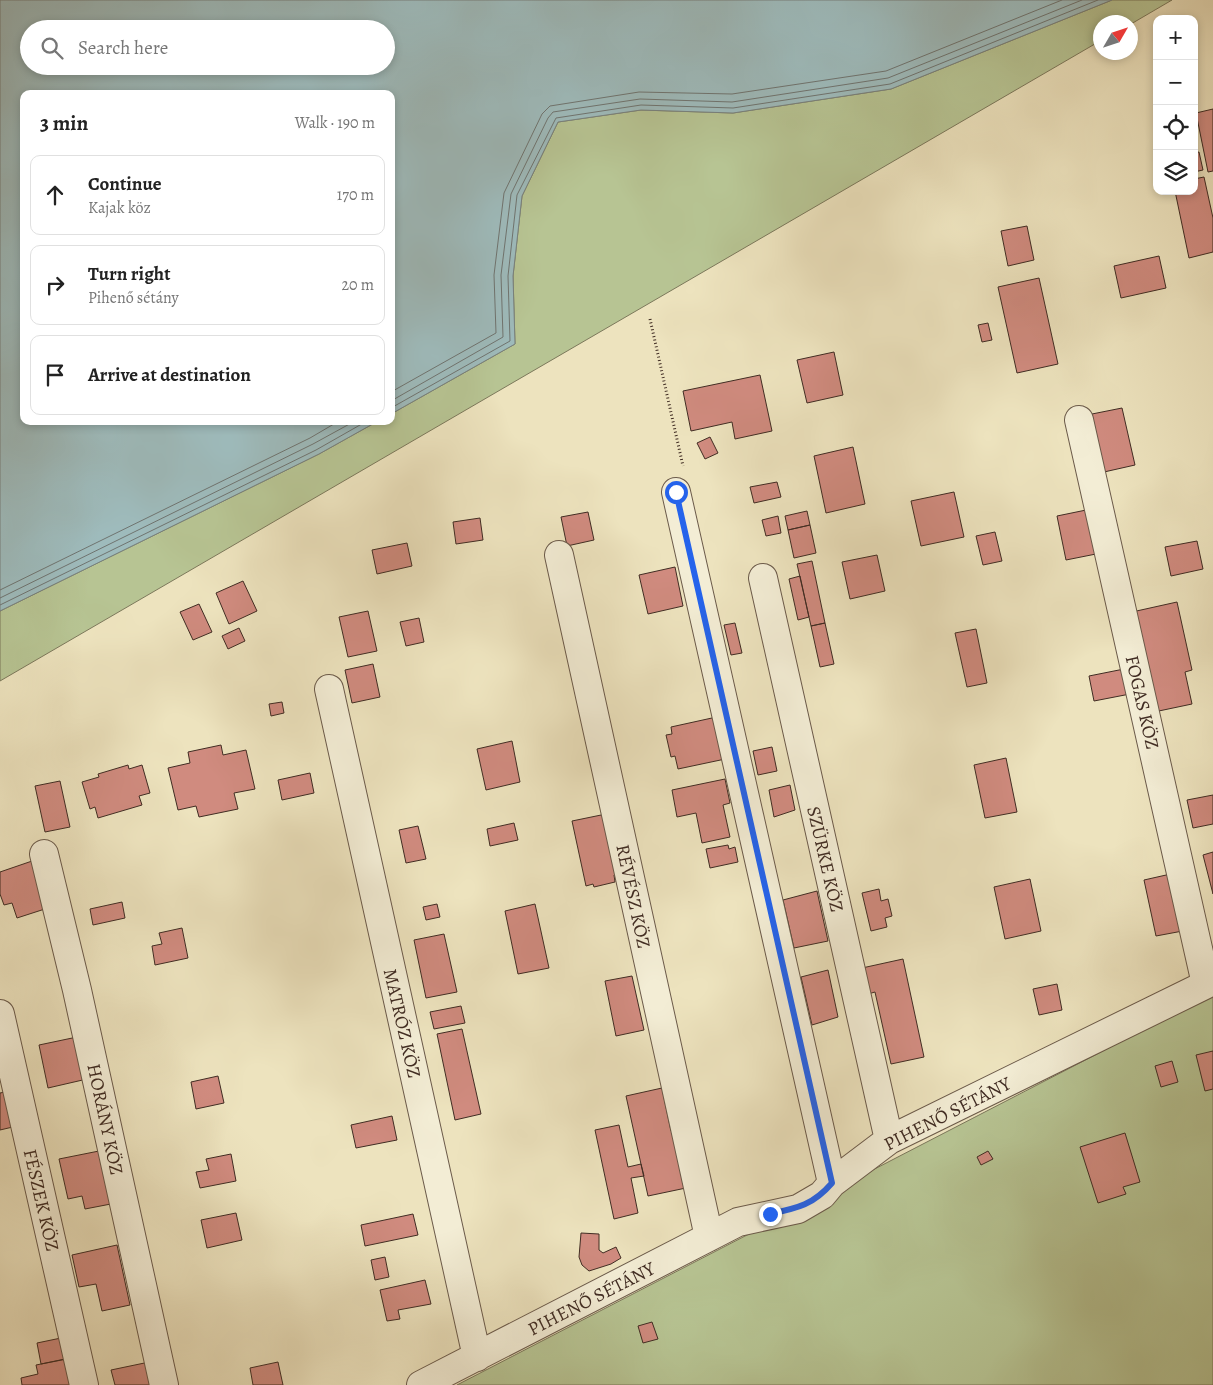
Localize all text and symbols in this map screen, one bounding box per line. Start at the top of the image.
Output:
north arrow [1093,15,1138,60]
map controls [1153,15,1198,195]
button: + [1153,15,1198,60]
search box [20,20,395,75]
icon: search [38,34,66,62]
text: Search here [78,35,168,61]
button: − [1153,60,1198,105]
button: locate [1153,105,1198,150]
text: 3 min [40,109,88,137]
text: Walk · 190 m [295,112,375,134]
button: layers [1153,150,1198,195]
text: Continue [88,171,162,197]
icon: ahead [41,181,69,209]
text: 170 m [337,184,374,206]
text: Kajak köz [88,197,151,219]
text: Turn right [88,261,170,287]
icon: right [41,271,69,299]
text: 20 m [341,274,374,296]
text: Pihenő sétány [88,287,179,309]
icon: arrive [41,361,69,389]
text: Arrive at destination [88,362,251,388]
route start [665,481,688,504]
street label: FOGAS KÖZ [1119,653,1165,752]
street label: SZÜRKE KÖZ [800,804,850,915]
street label: RÉVÉSZ KÖZ [609,842,657,951]
street label: MATRÓZ KÖZ [377,966,427,1081]
street label: HORÁNY KÖZ [81,1061,130,1177]
street label: PIHENŐ SÉTÁNY [879,1070,1016,1157]
street label: FÉSZEK KÖZ [17,1146,65,1254]
route end [759,1203,782,1226]
street label: PIHENŐ SÉTÁNY [523,1255,660,1342]

